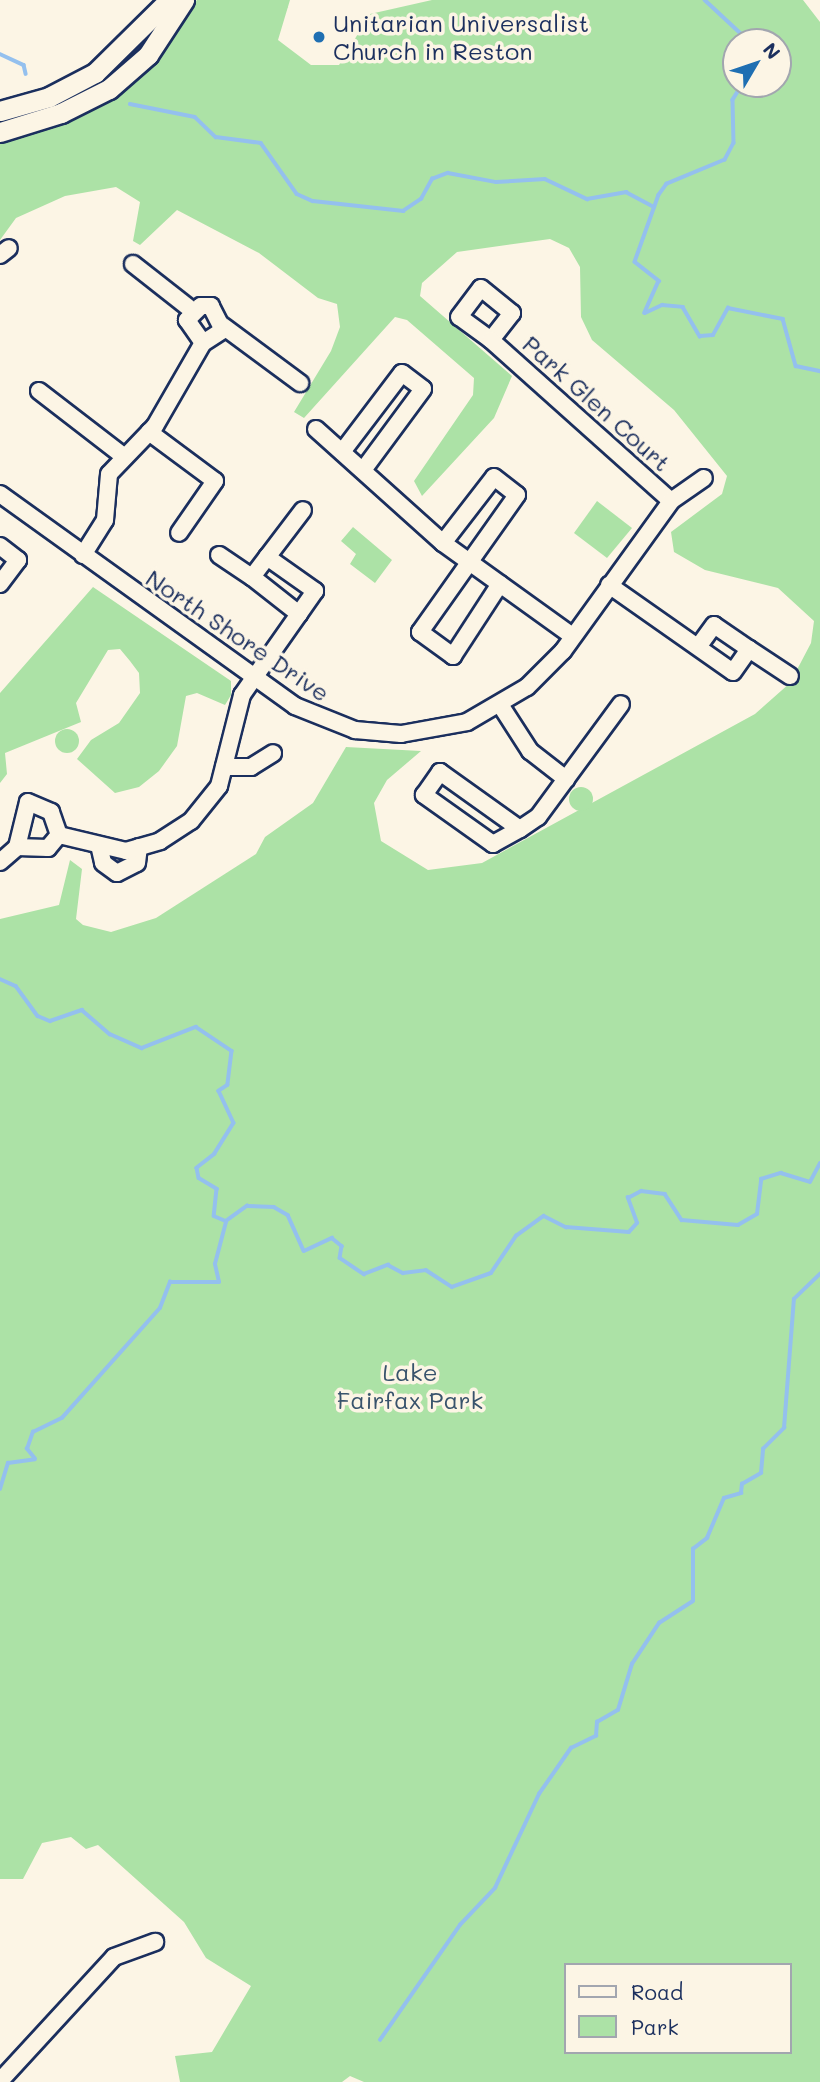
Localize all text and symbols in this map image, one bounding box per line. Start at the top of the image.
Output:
place label: Unitarian Universalist Church in Reston [333,9,589,65]
north arrow [722,28,792,98]
marker: Unitarian Universalist Church in Reston [311,29,327,45]
text: N [758,37,786,64]
street label: Park Glen Court [517,329,677,477]
street label: North Shore Drive [141,563,335,707]
park label: Lake Fairfax Park [337,1358,483,1414]
legend [564,1963,792,2054]
text: Road [631,1978,683,2005]
text: Park [631,2013,679,2040]

